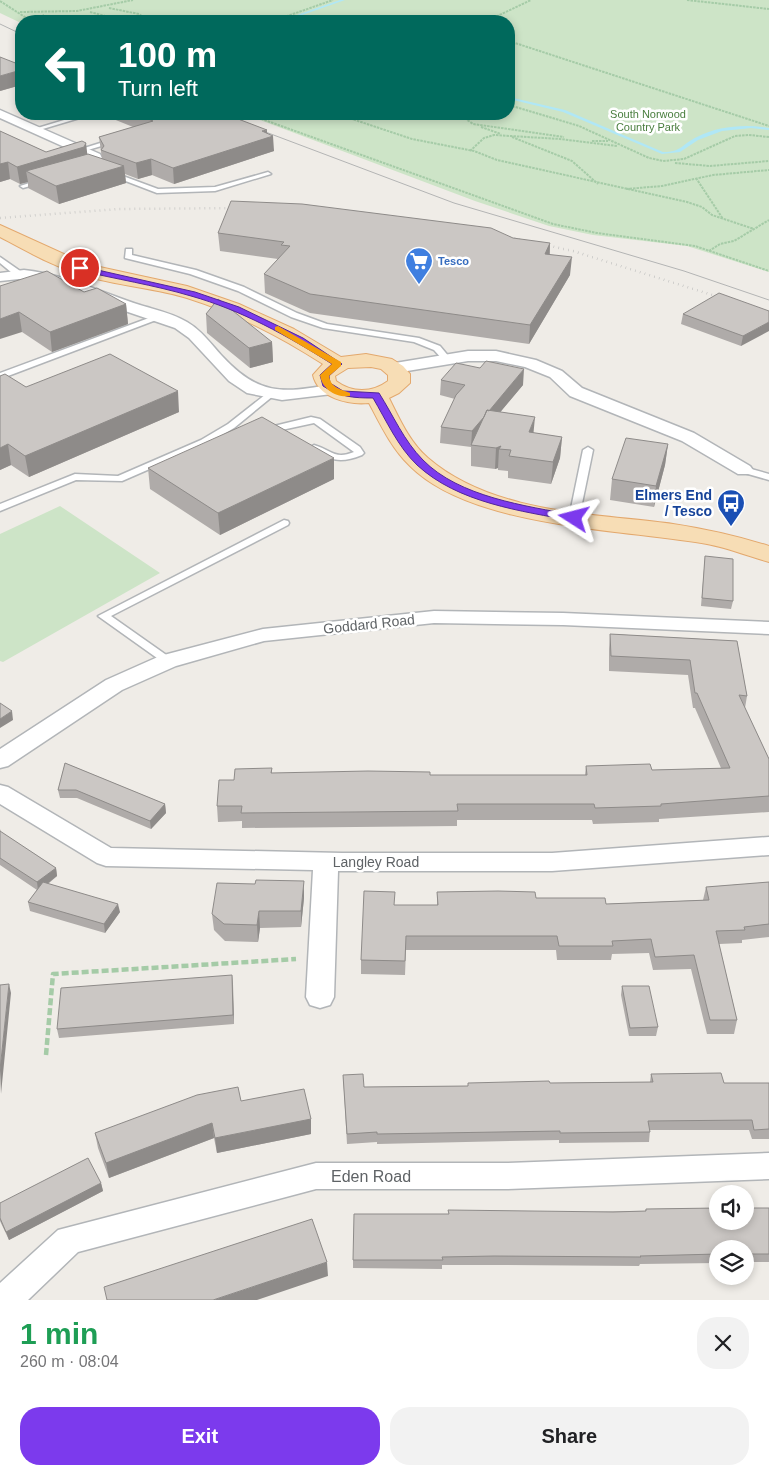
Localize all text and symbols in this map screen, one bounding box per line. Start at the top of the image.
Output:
icon: left [35,35,100,100]
text: 100 m [118,35,217,74]
text: Turn left [118,76,198,101]
park label: South Norwood Country Park [610,108,686,133]
supermarket icon: Tesco [404,246,434,285]
pin [59,247,101,289]
icon: arrive [66,254,94,282]
place label: Tesco [438,255,469,267]
place label: Elmers End / Tesco [635,487,712,519]
bus stop icon: Elmers End / Tesco [716,488,746,527]
position arrow [547,491,599,543]
street label: Goddard Road [322,611,416,637]
street label: Langley Road [333,854,419,870]
street label: Eden Road [331,1168,411,1185]
map controls [709,1185,754,1285]
button: sound [709,1185,754,1230]
button: layers [709,1240,754,1285]
text: 1 min [20,1317,98,1350]
button: close [697,1317,749,1369]
text: 260 m · 08:04 [20,1353,119,1370]
button: Exit [20,1407,380,1465]
button: Share [390,1407,749,1465]

